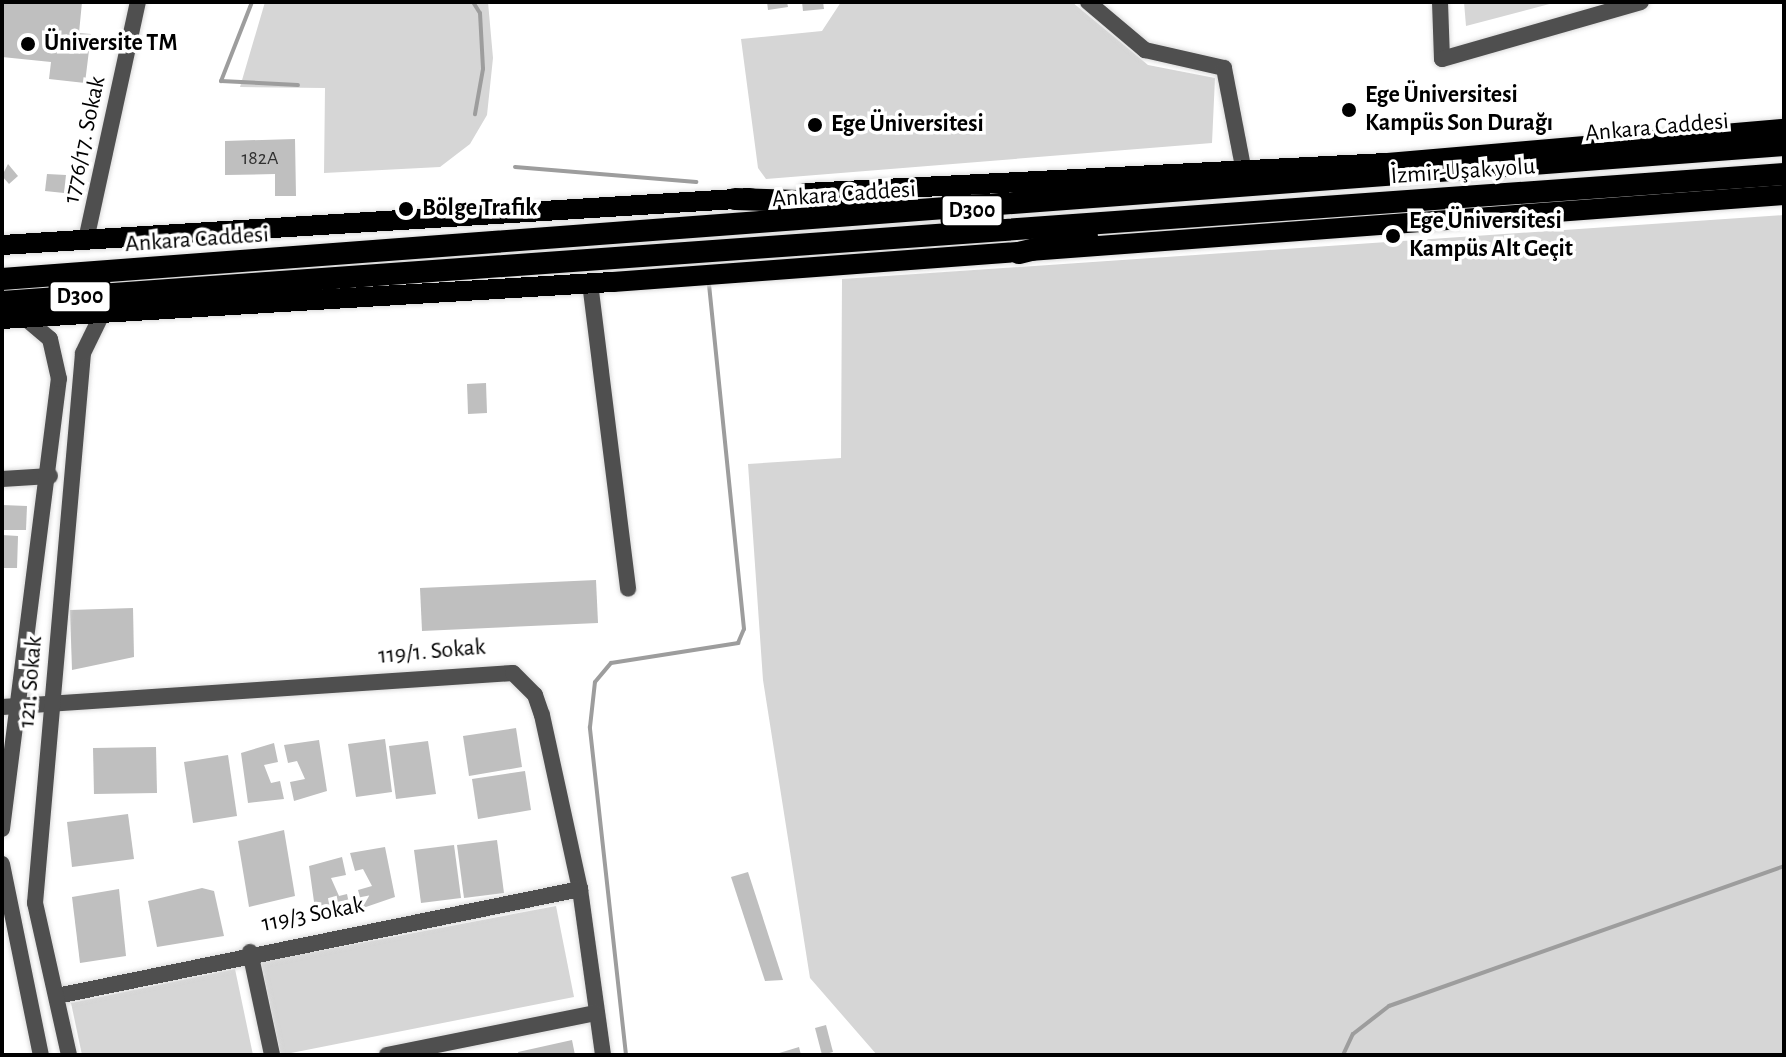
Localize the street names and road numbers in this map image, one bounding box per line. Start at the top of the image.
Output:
street label: 1776/17. Sokak [57,74,113,206]
street label: Ankara Caddesi [1584,107,1730,149]
street label: İzmir-Uşak yolu [1390,153,1536,191]
street label: Ankara Caddesi [771,176,917,214]
road number: D300 [940,193,1004,229]
street label: Ankara Caddesi [124,221,270,259]
road number: D300 [48,279,112,315]
street label: 119/1. Sokak [377,633,487,671]
street label: 121. Sokak [13,635,49,729]
street label: 119/3 Sokak [259,891,367,939]

